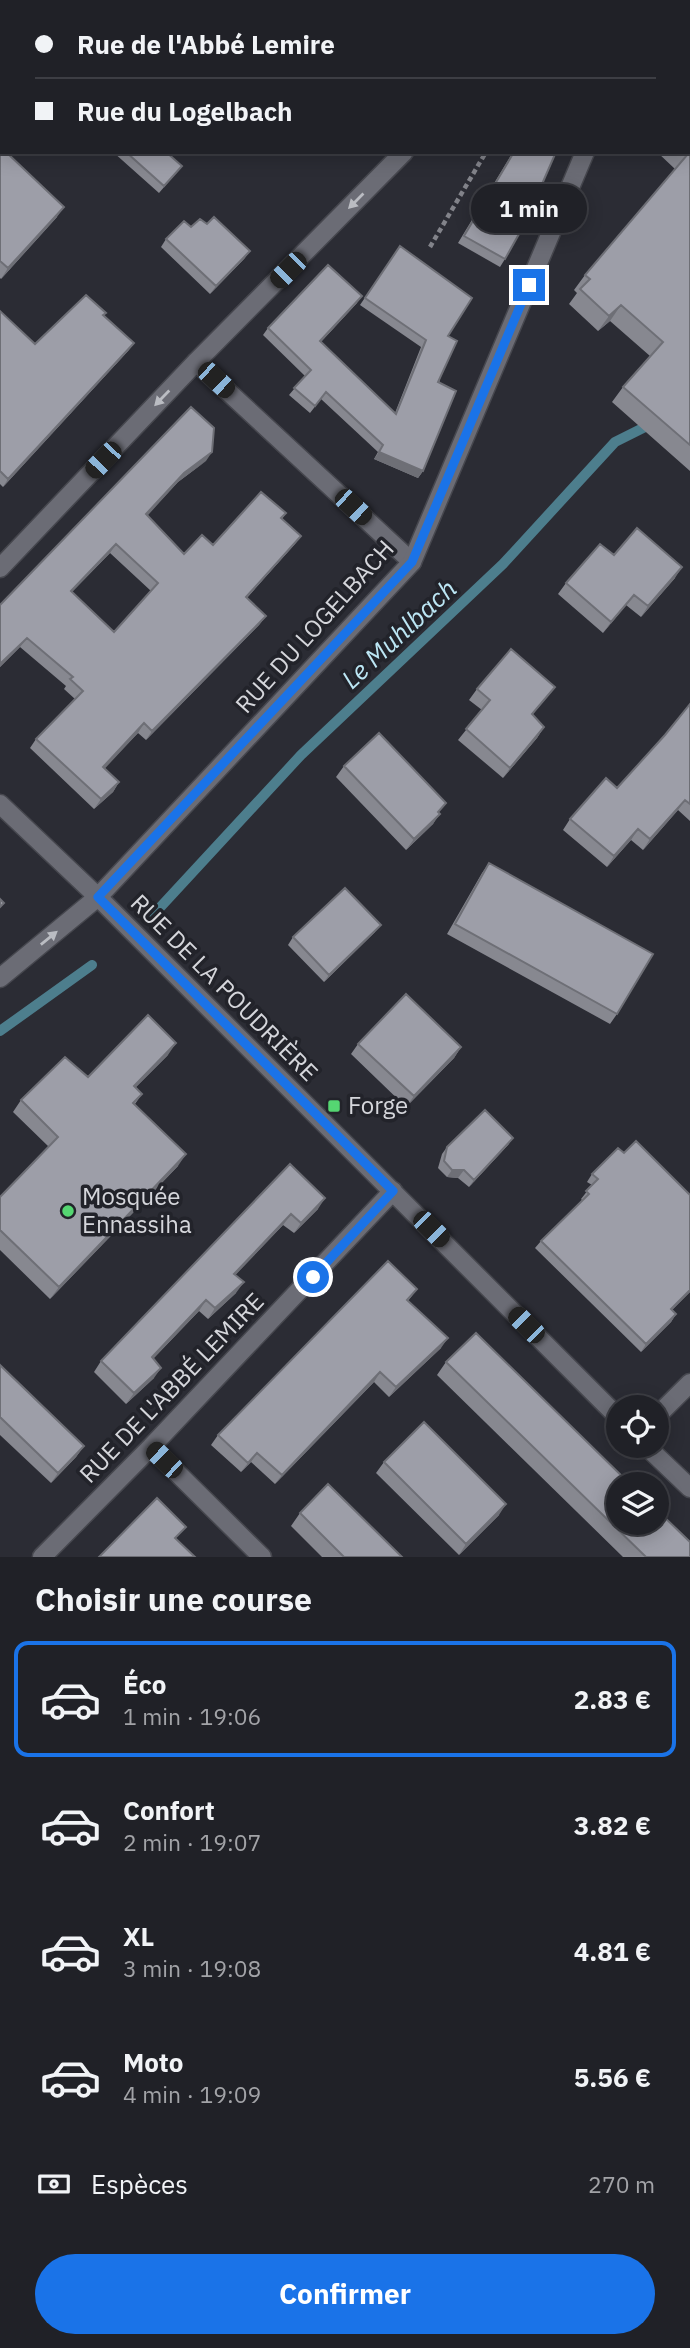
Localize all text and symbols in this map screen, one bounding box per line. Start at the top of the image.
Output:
text: Rue de l'Abbé Lemire [77,27,335,61]
text: Rue du Logelbach [77,94,293,128]
callout: 1 min [471,184,587,232]
one-way arrow [348,192,364,209]
text: 1 min [499,193,559,223]
car [266,248,311,292]
route end [513,269,545,301]
car [194,358,239,402]
one-way arrow [154,389,170,406]
car [81,438,126,482]
car [331,485,376,529]
street label: RUE DU LOGELBACH [228,533,401,720]
water label: Le Muhlbach [333,571,463,695]
street label: RUE DE LA POUDRIÈRE [124,887,325,1088]
one-way arrow [40,930,58,945]
place label: Forge [348,1089,408,1121]
marker: Forge [326,1098,342,1114]
place label: Mosquée Ennassiha [82,1180,192,1240]
marker: Mosquée Ennassiha [60,1203,76,1219]
car [409,1207,454,1251]
route start [297,1261,329,1293]
street label: RUE DE L'ABBÉ LEMIRE [72,1285,271,1489]
car [504,1303,549,1347]
map controls [606,1395,669,1535]
button: locate [606,1395,669,1458]
car [142,1438,187,1482]
button: layers [606,1472,669,1535]
text: Choisir une course [35,1578,312,1620]
text: Éco [123,1667,167,1701]
icon: car [39,1668,102,1731]
text: 2.83 € [574,1682,651,1716]
text: 1 min · 19:06 [123,1701,261,1731]
text: Confort [123,1793,215,1827]
icon: car [39,1794,102,1857]
text: 3.82 € [574,1808,651,1842]
text: 2 min · 19:07 [123,1827,261,1857]
text: XL [123,1919,154,1953]
icon: car [39,1920,102,1983]
text: 4.81 € [574,1934,651,1968]
text: 3 min · 19:08 [123,1953,261,1983]
text: Moto [123,2045,183,2079]
icon: car [39,2046,102,2109]
text: 5.56 € [574,2060,651,2094]
text: 4 min · 19:09 [123,2079,261,2109]
icon: cash [35,2165,73,2203]
text: Espèces [91,2167,188,2201]
text: 270 m [588,2169,655,2199]
button: Confirmer [35,2254,655,2334]

